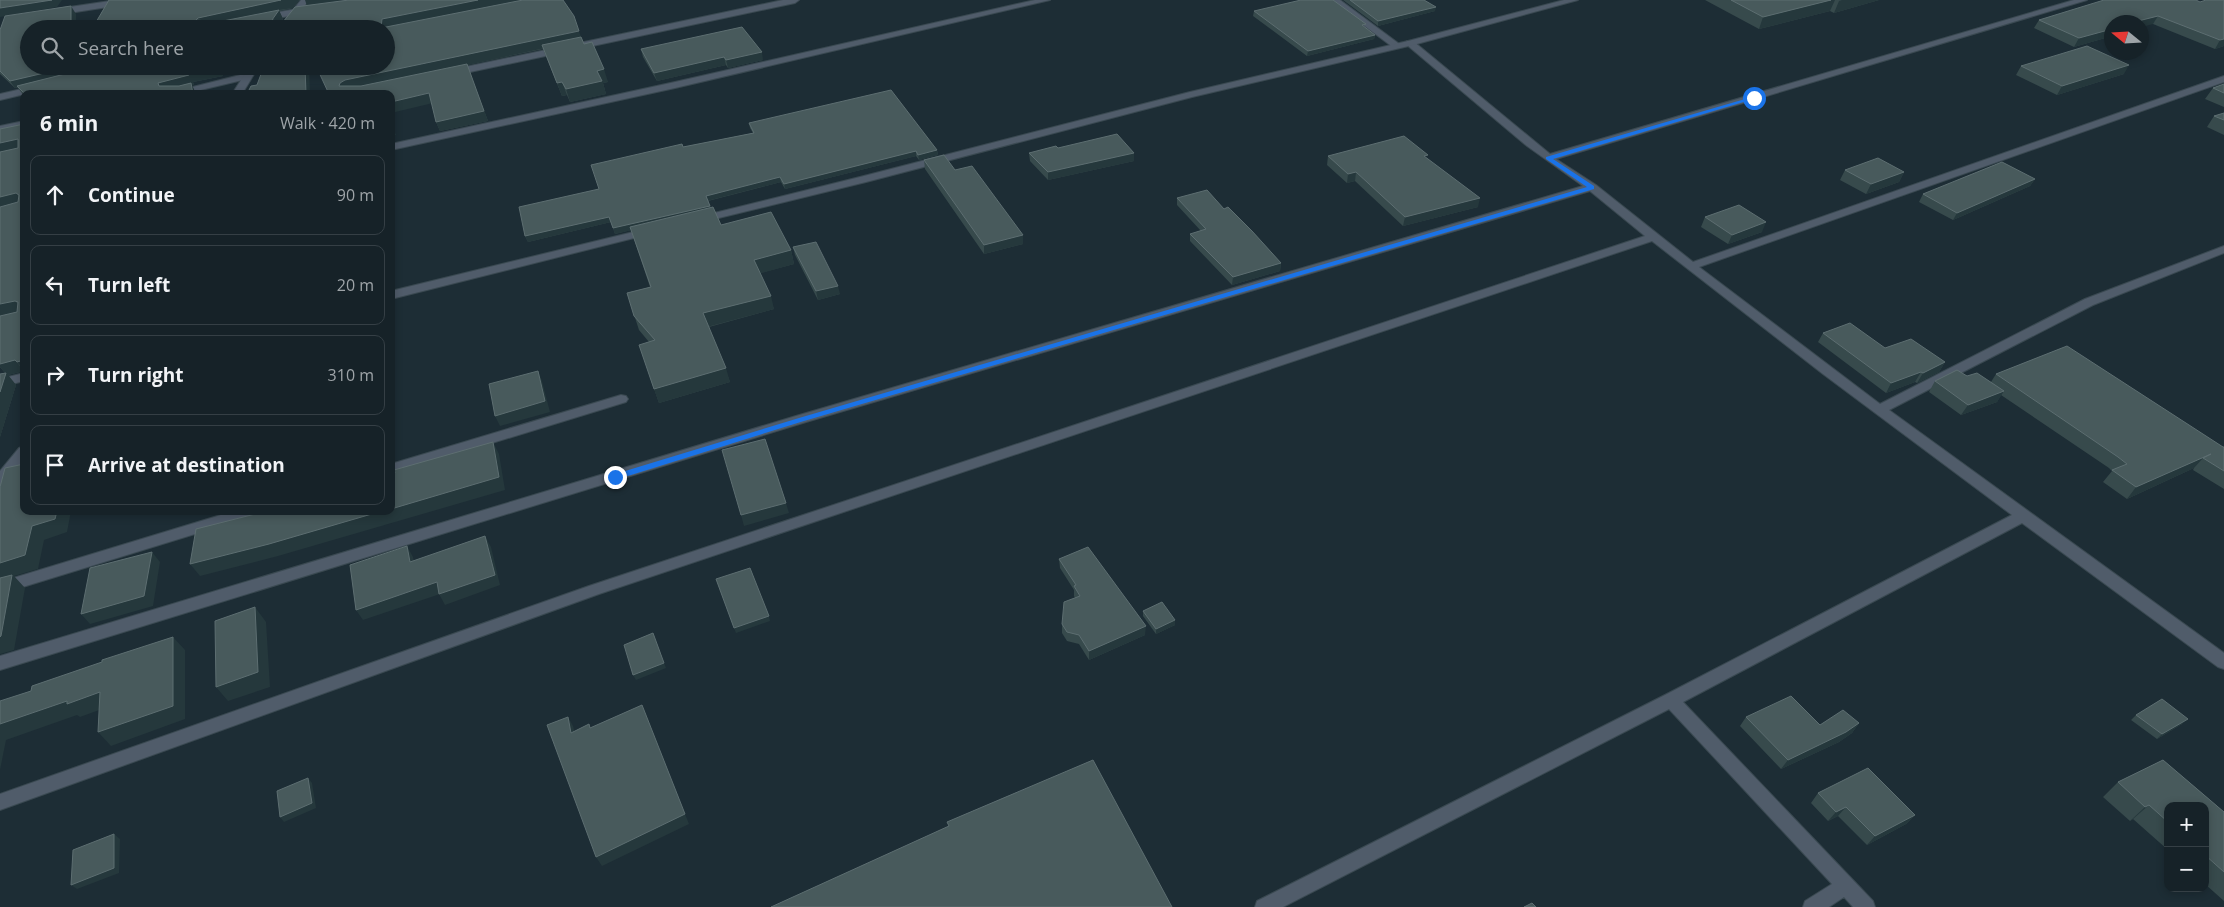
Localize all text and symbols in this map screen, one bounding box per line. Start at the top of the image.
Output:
north arrow [2104,15,2149,60]
search box [20,20,395,75]
icon: search [38,34,66,62]
text: Search here [78,35,184,61]
route start [1743,87,1766,110]
text: 6 min [40,109,98,137]
text: Walk · 420 m [280,112,375,134]
icon: ahead [41,181,69,209]
text: Continue [88,182,175,208]
text: 90 m [337,184,374,206]
icon: left [41,271,69,299]
text: Turn left [88,272,170,298]
text: 20 m [337,274,374,296]
icon: right [41,361,69,389]
text: Turn right [88,362,183,388]
text: 310 m [328,364,374,386]
icon: arrive [41,451,69,479]
text: Arrive at destination [88,452,285,478]
route end [604,466,627,489]
map controls [2164,802,2209,892]
button: + [2164,802,2209,847]
button: − [2164,847,2209,892]

